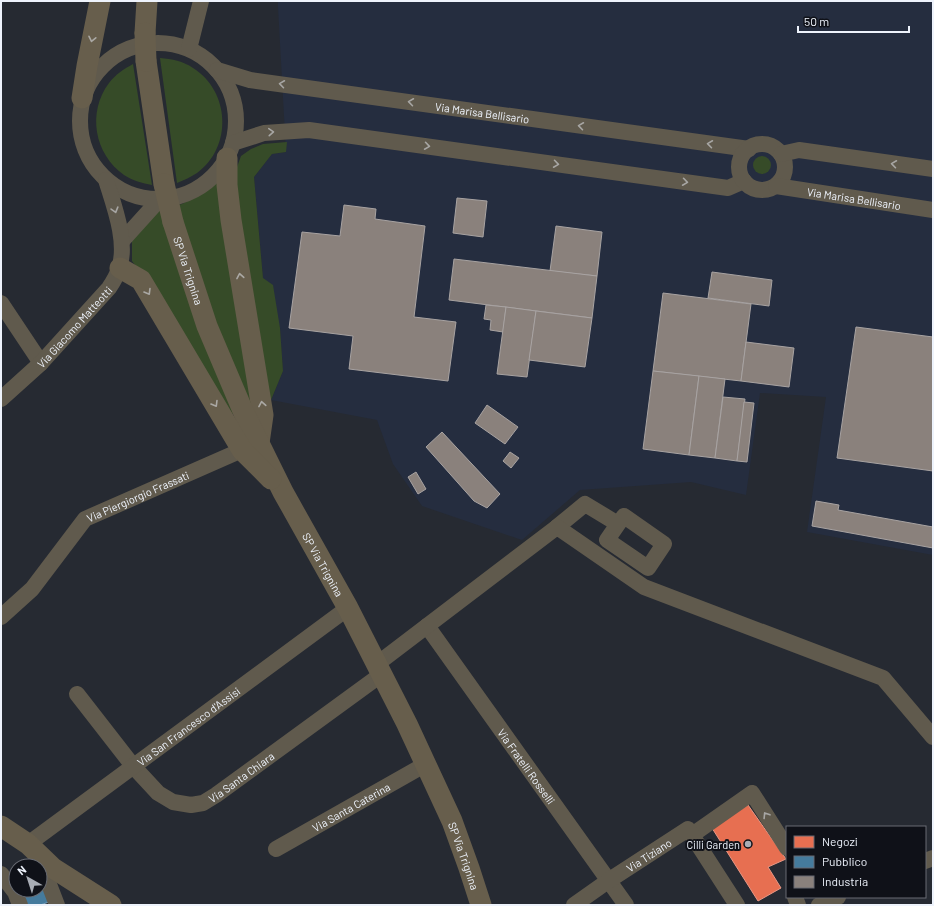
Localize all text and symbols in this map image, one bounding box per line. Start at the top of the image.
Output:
scale bar [798,8,909,34]
text: 50 m [804,14,829,28]
one-way arrow [88,36,97,42]
one-way arrow [279,80,285,89]
one-way arrow [408,98,414,107]
street label: Via Marisa Bellisario [434,99,530,125]
one-way arrow [578,122,584,131]
one-way arrow [268,128,274,137]
one-way arrow [707,140,713,149]
one-way arrow [424,141,430,150]
one-way arrow [553,159,559,168]
one-way arrow [891,160,897,169]
one-way arrow [682,177,688,186]
street label: Via Marisa Bellisario [806,184,902,212]
one-way arrow [110,206,119,213]
street label: SP Via Trignina [172,235,206,306]
one-way arrow [236,273,245,279]
street label: Via Giacomo Matteotti [34,283,114,370]
one-way arrow [144,288,151,295]
one-way arrow [210,400,217,407]
one-way arrow [258,401,267,408]
street label: Via Piergiorgio Frassati [84,468,191,524]
street label: SP Via Trignina [301,530,347,598]
street label: Via San Francesco d'Assisi [134,684,242,768]
street label: Via Fratelli Rosselli [496,726,558,806]
street label: Via Santa Chiara [206,749,276,805]
street label: Via Santa Caterina [310,779,392,834]
one-way arrow [764,813,771,820]
street label: SP Via Trignina [446,820,482,891]
legend [786,826,926,898]
text: Negozi [822,834,858,848]
street label: Via Tiziano [624,835,674,874]
place label: Cilli Garden [686,838,740,851]
marker: Cilli Garden [743,839,753,849]
text: Pubblico [822,854,867,868]
north arrow [8,858,48,898]
text: N [14,862,28,877]
text: Industria [822,874,868,888]

